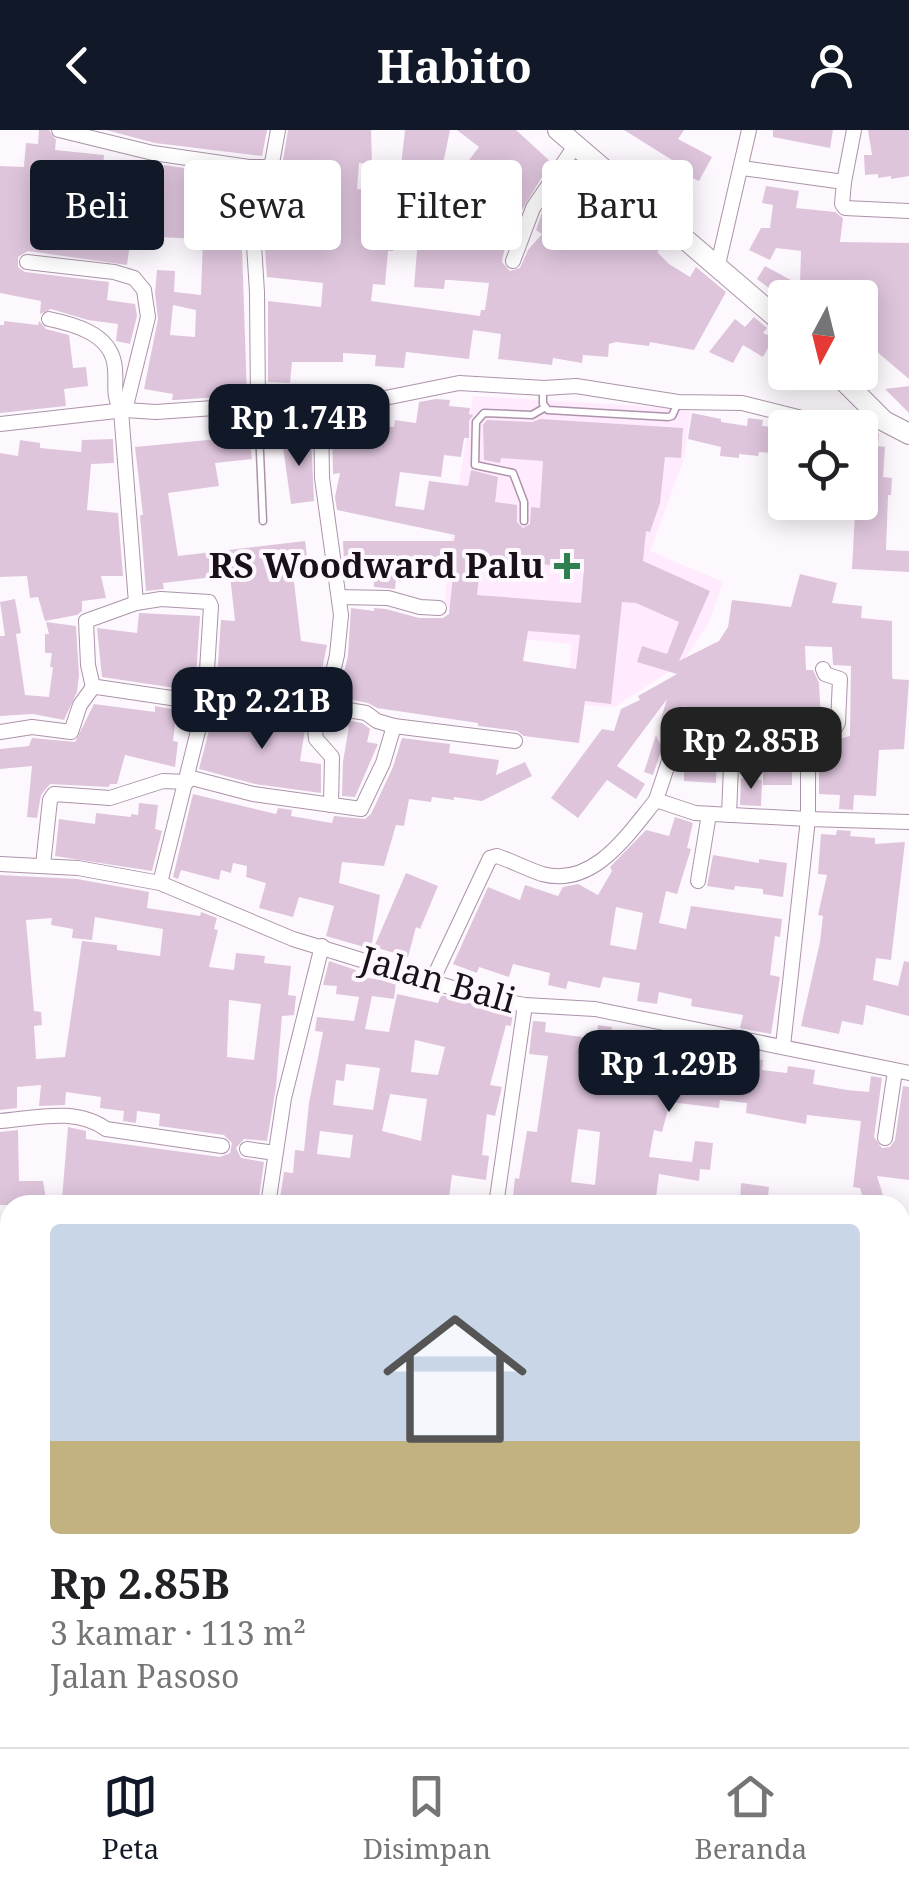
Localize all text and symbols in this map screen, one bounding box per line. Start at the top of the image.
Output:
text: Habito [377,35,532,96]
icon: back [50,38,105,93]
icon: person [804,38,859,93]
chip: Beli [30,160,164,250]
chip: Sewa [184,160,341,250]
chip: Filter [361,160,522,250]
chip: Baru [542,160,693,250]
north arrow [768,280,878,390]
map controls [768,280,878,520]
pin: Rp 1.74B [196,384,402,469]
text: Rp 1.74B [231,395,367,438]
button: locate [768,410,878,520]
place label: RS Woodward Palu [209,541,544,588]
marker: RS Woodward Palu [554,553,580,579]
pin: Rp 2.21B [159,667,365,752]
text: Rp 2.21B [194,678,330,721]
pin: Rp 2.85B [648,707,854,792]
text: Rp 2.85B [683,718,819,761]
street label: Jalan Bali [355,934,521,1023]
pin: Rp 1.29B [566,1030,772,1115]
text: Rp 1.29B [601,1041,737,1084]
icon: home [365,1289,545,1469]
text: Rp 2.85B [50,1554,230,1611]
text: 3 kamar · 113 m² [50,1611,306,1654]
text: Jalan Pasoso [50,1654,239,1697]
tab: Peta [102,1769,159,1867]
tab: Disimpan [363,1769,491,1867]
tab: Beranda [695,1769,807,1867]

